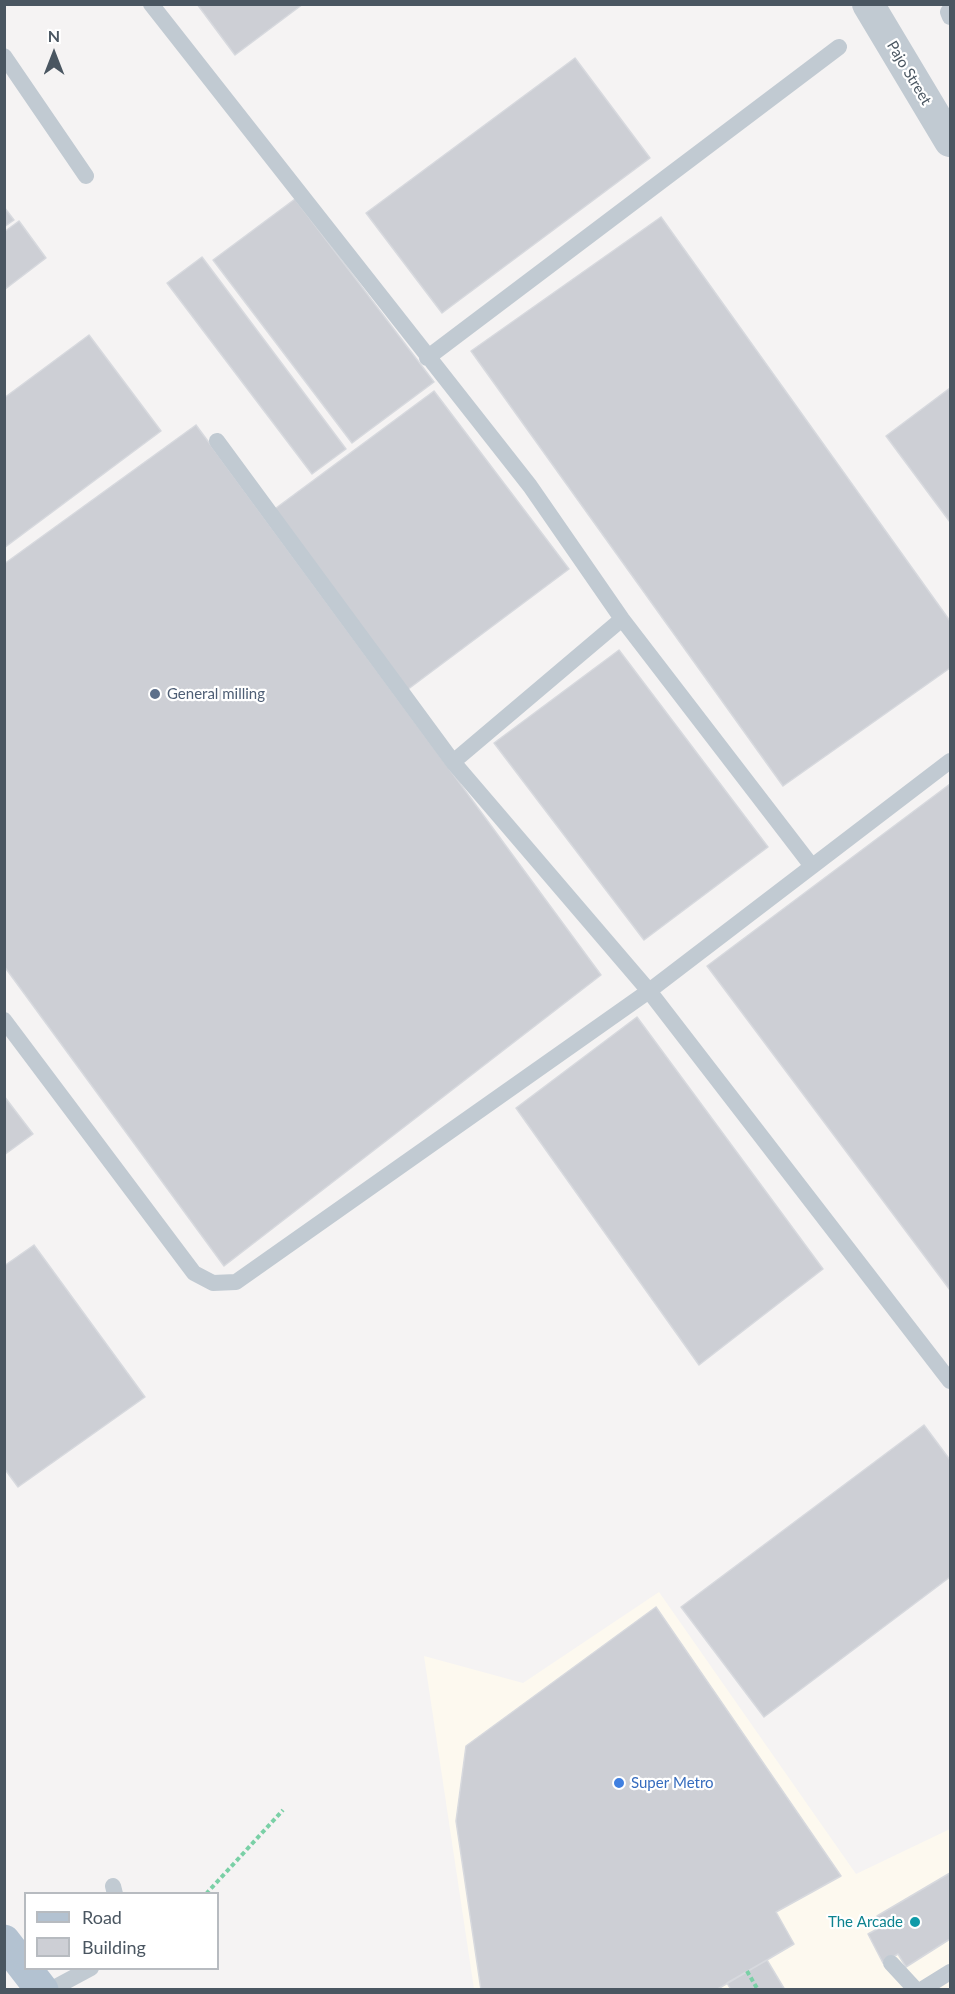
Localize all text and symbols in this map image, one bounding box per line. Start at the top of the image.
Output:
north arrow [24,24,84,84]
text: N [48,26,60,45]
street label: Pajo Street [883,38,935,108]
place label: General milling [167,685,265,703]
marker: General milling [148,687,162,701]
place label: Super Metro [631,1774,714,1792]
marker: Super Metro [612,1776,626,1790]
legend [24,1892,219,1970]
text: Road [82,1906,122,1928]
place label: The Arcade [828,1913,903,1931]
marker: The Arcade [908,1915,922,1929]
text: Building [82,1936,146,1958]

